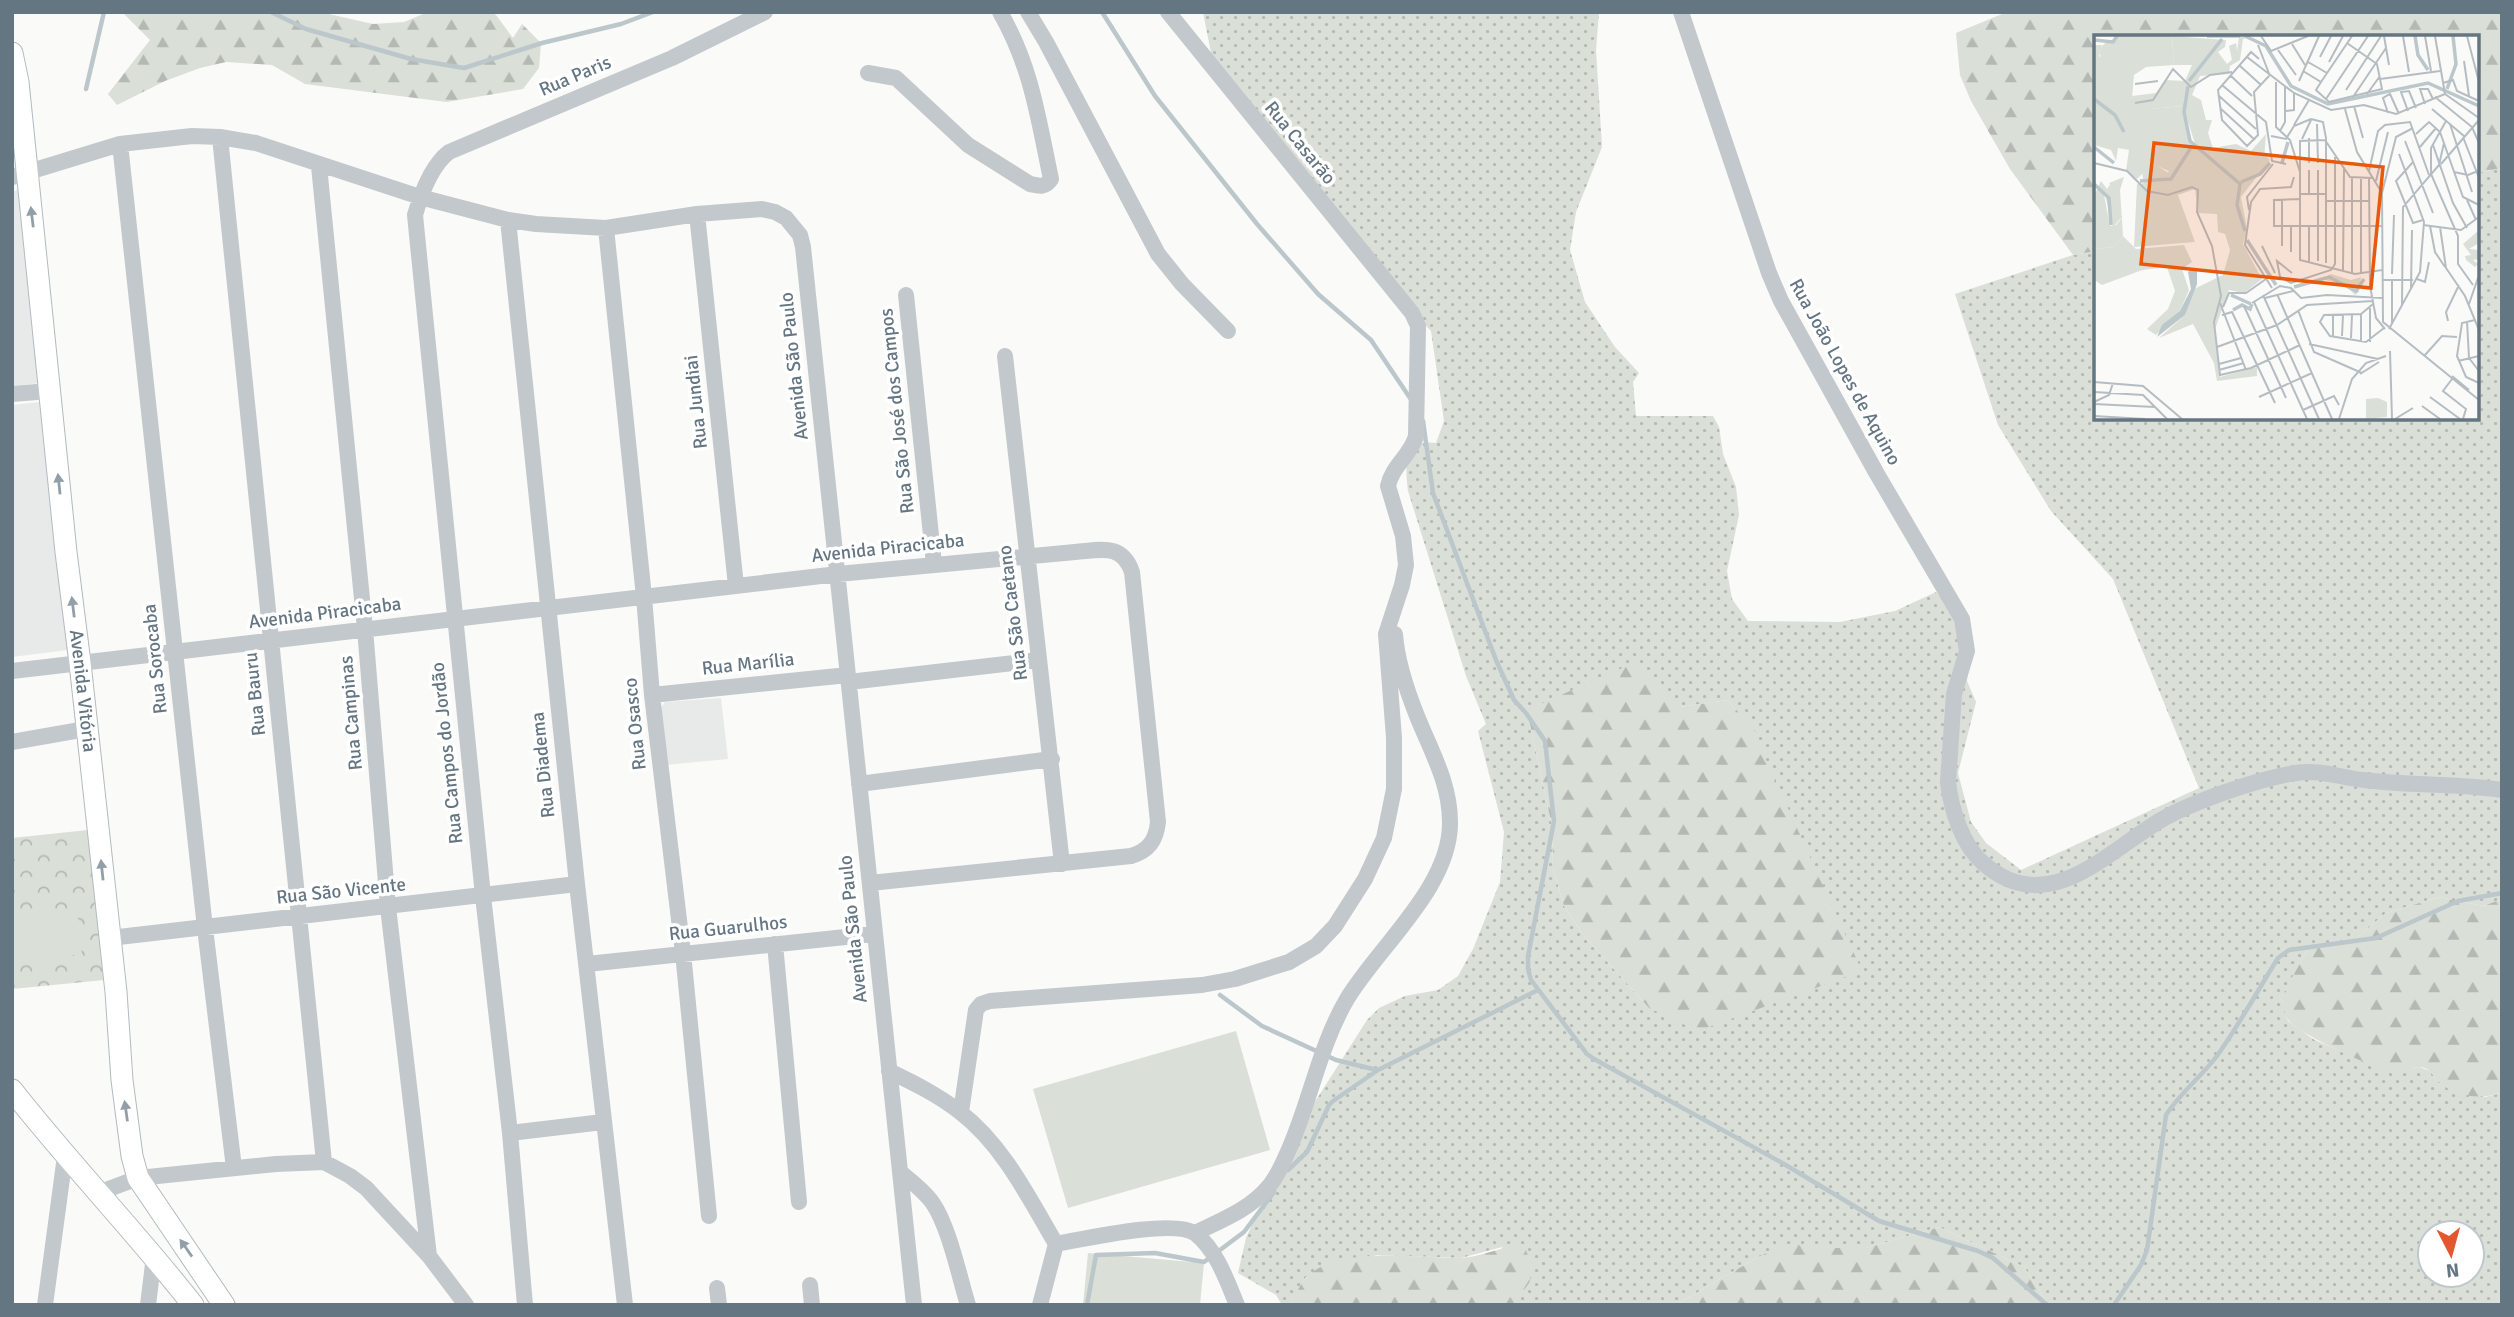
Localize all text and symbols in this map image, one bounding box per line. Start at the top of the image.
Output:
inset map [2094,35,2479,420]
street label: Rua Paris [535,50,615,102]
street label: Rua Casarão [1259,96,1341,190]
one-way arrow [27,206,38,228]
street label: Rua João Lopes de Aquino [1784,275,1906,470]
street label: Avenida São Paulo [774,291,814,441]
street label: Rua São José dos Campos [874,307,920,515]
street label: Rua Jundiai [679,354,713,450]
one-way arrow [53,473,64,495]
street label: Avenida Piracicaba [810,528,966,568]
street label: Rua São Caetano [993,544,1033,682]
street label: Avenida Piracicaba [247,592,403,634]
one-way arrow [68,596,79,618]
street label: Rua Sorocaba [137,603,173,715]
street label: Avenida Vitória [64,628,102,753]
street label: Rua Marília [701,647,795,681]
street label: Rua Bauru [239,651,271,737]
street label: Rua Campinas [334,655,368,771]
street label: Rua Campos do Jordão [426,661,468,845]
street label: Rua Osasco [618,677,652,771]
street label: Rua Diadema [525,711,561,819]
street label: Avenida São Paulo [833,854,873,1004]
one-way arrow [96,859,107,881]
street label: Rua São Vicente [275,872,407,910]
street label: Rua Guarulhos [668,910,788,946]
one-way arrow [121,1100,132,1122]
north arrow [2416,1219,2486,1289]
one-way arrow [179,1239,193,1257]
text: N [2445,1257,2460,1283]

